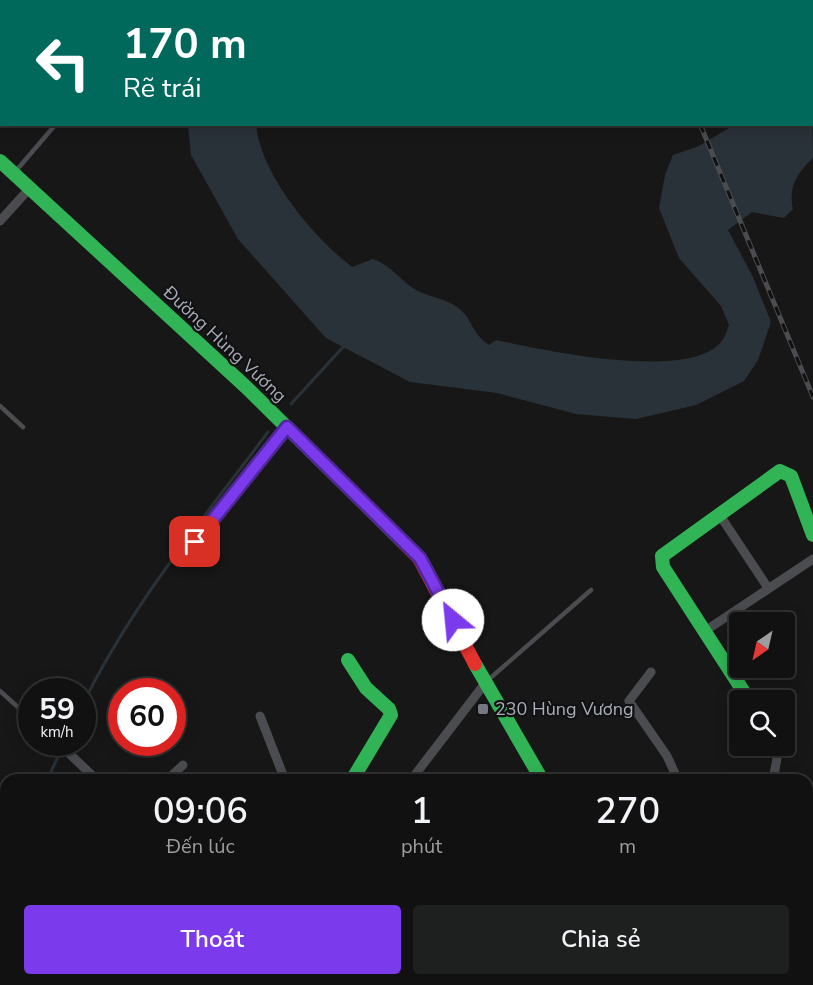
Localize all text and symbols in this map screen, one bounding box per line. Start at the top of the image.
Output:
text: 170 m [123,16,247,73]
icon: left [24,24,102,102]
text: Rẽ trái [123,70,202,107]
street label: Đường Hùng Vương [157,280,292,407]
pin [169,516,220,567]
icon: arrive [178,525,211,558]
position arrow [421,588,485,652]
north arrow [729,612,795,678]
map controls [729,612,795,756]
speed limit sign: 60 [108,678,186,756]
text: 59 [39,689,75,730]
button: search [729,690,795,756]
place label: 230 Hùng Vương [495,697,634,721]
marker: 230 Hùng Vương [476,702,490,716]
text: km/h [40,722,74,742]
text: 09:06 [153,787,248,836]
text: 1 [411,787,432,836]
text: 270 [595,787,660,836]
text: Đến lúc [166,833,235,860]
text: phút [401,833,442,860]
text: m [619,833,636,860]
button: Thoát [24,905,401,974]
button: Chia sẻ [413,905,789,974]

